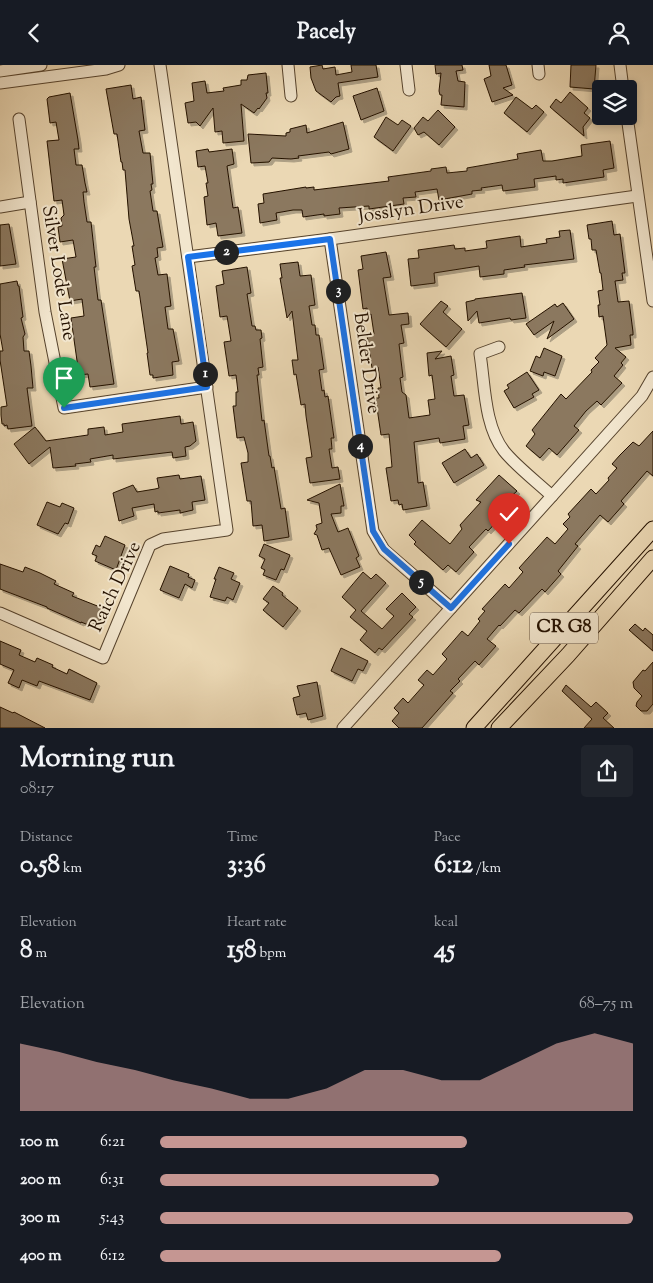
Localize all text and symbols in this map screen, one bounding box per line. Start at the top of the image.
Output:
text: Pacely [297,17,356,49]
icon: back [20,19,48,47]
icon: person [605,19,633,47]
map controls [592,80,637,125]
button: layers [592,80,637,125]
street label: Josslyn Drive [355,189,466,231]
street label: Silver Lode Lane [34,203,82,343]
pin: 2 [214,239,238,265]
text: 2 [223,242,230,262]
pin: 3 [326,279,350,303]
text: 3 [336,281,341,301]
street label: Belder Drive [346,311,386,416]
pin [43,357,85,408]
pin: 1 [192,361,218,387]
icon: arrive [50,364,78,392]
text: 1 [203,364,208,384]
pin: 4 [348,433,372,459]
text: 4 [357,436,364,456]
pin [488,493,530,544]
icon: check [495,500,523,528]
street label: Raich Drive [83,537,149,637]
pin: 5 [408,569,434,595]
text: 5 [419,572,424,592]
road number: CR G8 [530,613,598,643]
text: Morning run [20,739,175,779]
button: share [581,745,633,797]
text: 08:17 [20,778,54,801]
text: Distance [20,828,73,848]
text: Time [227,828,258,848]
text: Pace [434,828,461,848]
text: 0.58 [20,848,60,884]
text: 3:36 [227,848,266,884]
text: 6:12 [434,848,473,884]
text: km [60,859,82,879]
text: /km [473,859,501,879]
text: Elevation [20,913,77,933]
text: Heart rate [227,913,287,933]
text: kcal [434,913,458,933]
text: 8 [20,933,33,969]
text: 158 [227,933,257,969]
text: 45 [434,933,455,969]
text: m [33,944,47,964]
text: bpm [257,944,286,964]
text: Elevation [20,993,85,1016]
text: 68–75 m [579,993,633,1016]
text: 100 m [20,1131,59,1154]
text: 6:21 [100,1131,125,1154]
text: 200 m [20,1169,61,1192]
text: 6:31 [100,1169,124,1192]
text: 300 m [20,1207,60,1230]
text: 5:43 [100,1207,124,1230]
text: 400 m [20,1245,62,1268]
text: 6:12 [100,1245,125,1268]

